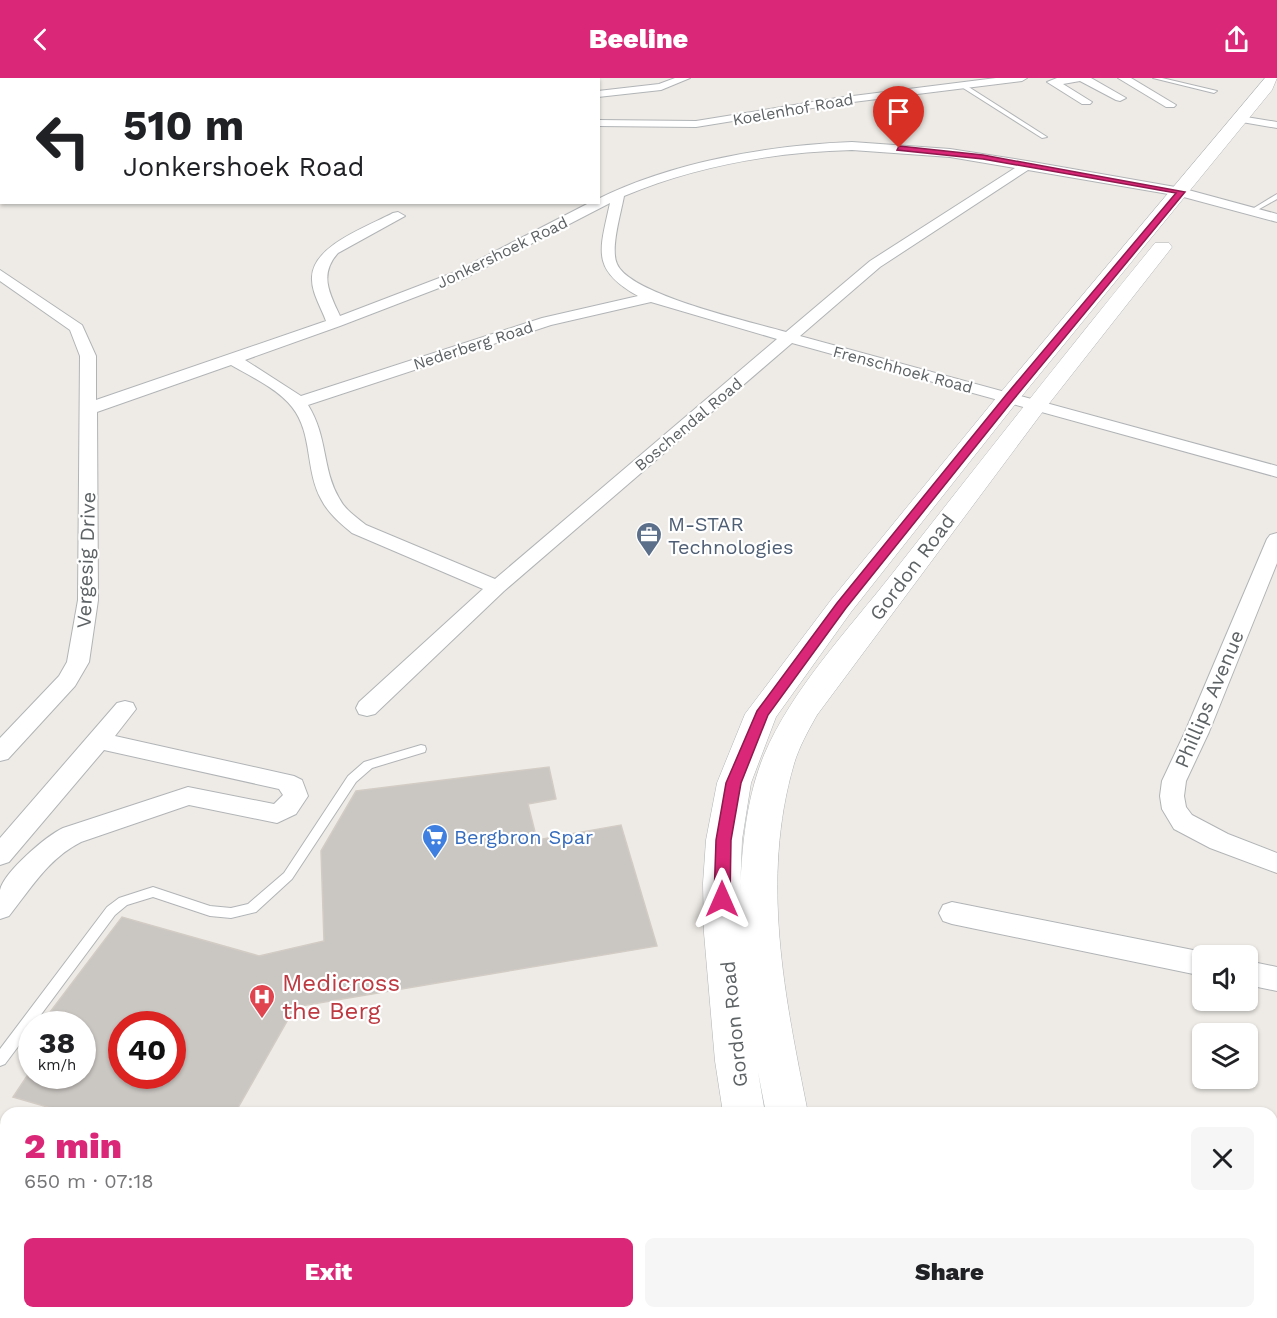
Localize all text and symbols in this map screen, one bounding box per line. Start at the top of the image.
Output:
icon: back [24,23,57,56]
text: Beeline [589,23,688,55]
icon: share [1220,23,1253,56]
pin [873,86,924,148]
street label: Koelenhof Road [731,90,855,129]
icon: arrive [882,95,915,128]
text: 510 m [123,101,244,150]
icon: left [24,102,102,180]
text: Jonkershoek Road [123,151,364,183]
street label: Jonkershoek Road [434,213,571,292]
street label: Nederberg Road [411,317,536,374]
street label: Frenschhoek Road [831,342,975,397]
street label: Boschendal Road [631,374,746,475]
street label: Vergesig Drive [72,491,100,629]
street label: Gordon Road [864,509,960,625]
place label: M-STAR Technologies [668,512,794,559]
office icon: M-STAR Technologies [634,520,664,558]
street label: Phillips Avenue [1169,627,1249,771]
supermarket icon: Bergbron Spar [420,822,450,860]
place label: Bergbron Spar [454,825,593,849]
position arrow [690,867,754,931]
map controls [1192,945,1258,1089]
button: sound [1192,945,1258,1011]
street label: Gordon Road [715,960,753,1088]
place label: Medicross the Berg [282,969,400,1025]
hospital icon: Medicross the Berg [247,982,277,1020]
speed limit sign: 40 [108,1011,186,1089]
button: layers [1192,1023,1258,1089]
text: 38 [39,1025,75,1060]
text: km/h [38,1056,76,1074]
text: 2 min [24,1125,122,1167]
button: close [1191,1127,1254,1190]
text: 650 m · 07:18 [24,1169,154,1193]
button: Exit [24,1238,633,1307]
button: Share [645,1238,1254,1307]

